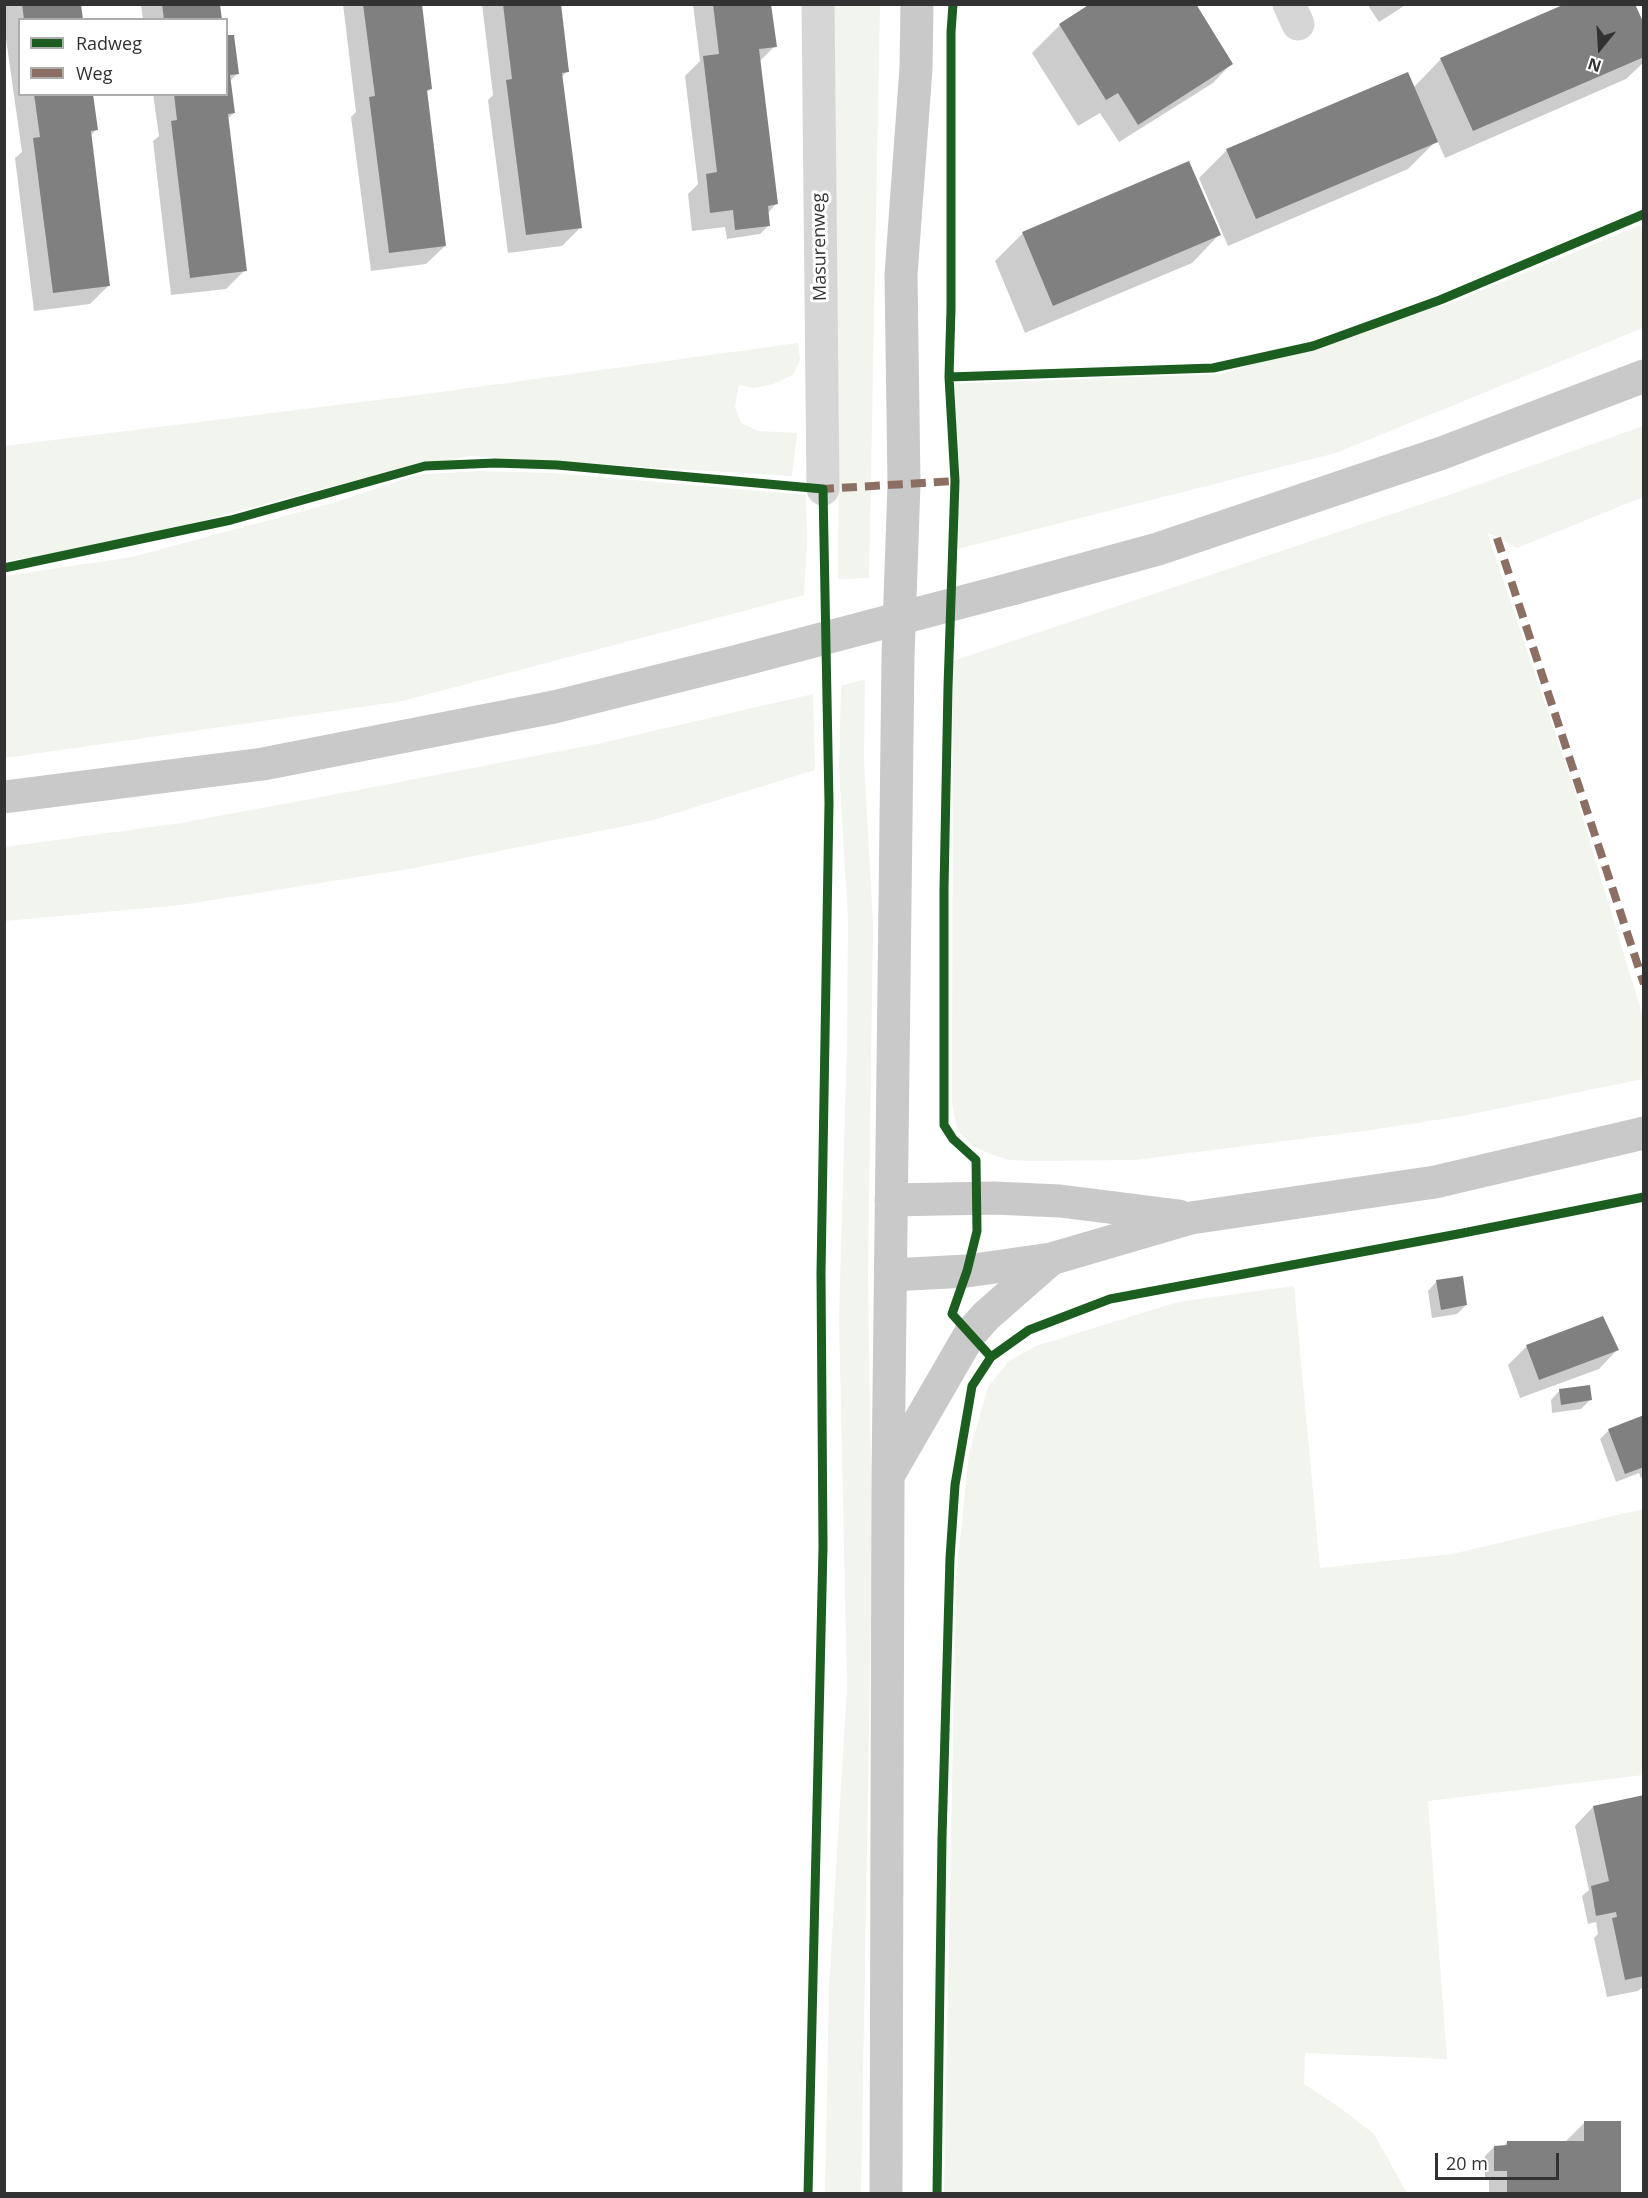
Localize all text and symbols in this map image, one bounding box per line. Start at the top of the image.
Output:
legend [18,18,228,96]
north arrow [1570,18,1630,78]
text: Radweg [76,31,142,55]
text: N [1585,53,1604,78]
text: Weg [76,61,113,85]
street label: Masurenweg [808,193,832,301]
scale bar [1438,2141,1562,2179]
text: 20 m [1446,2151,1488,2175]

